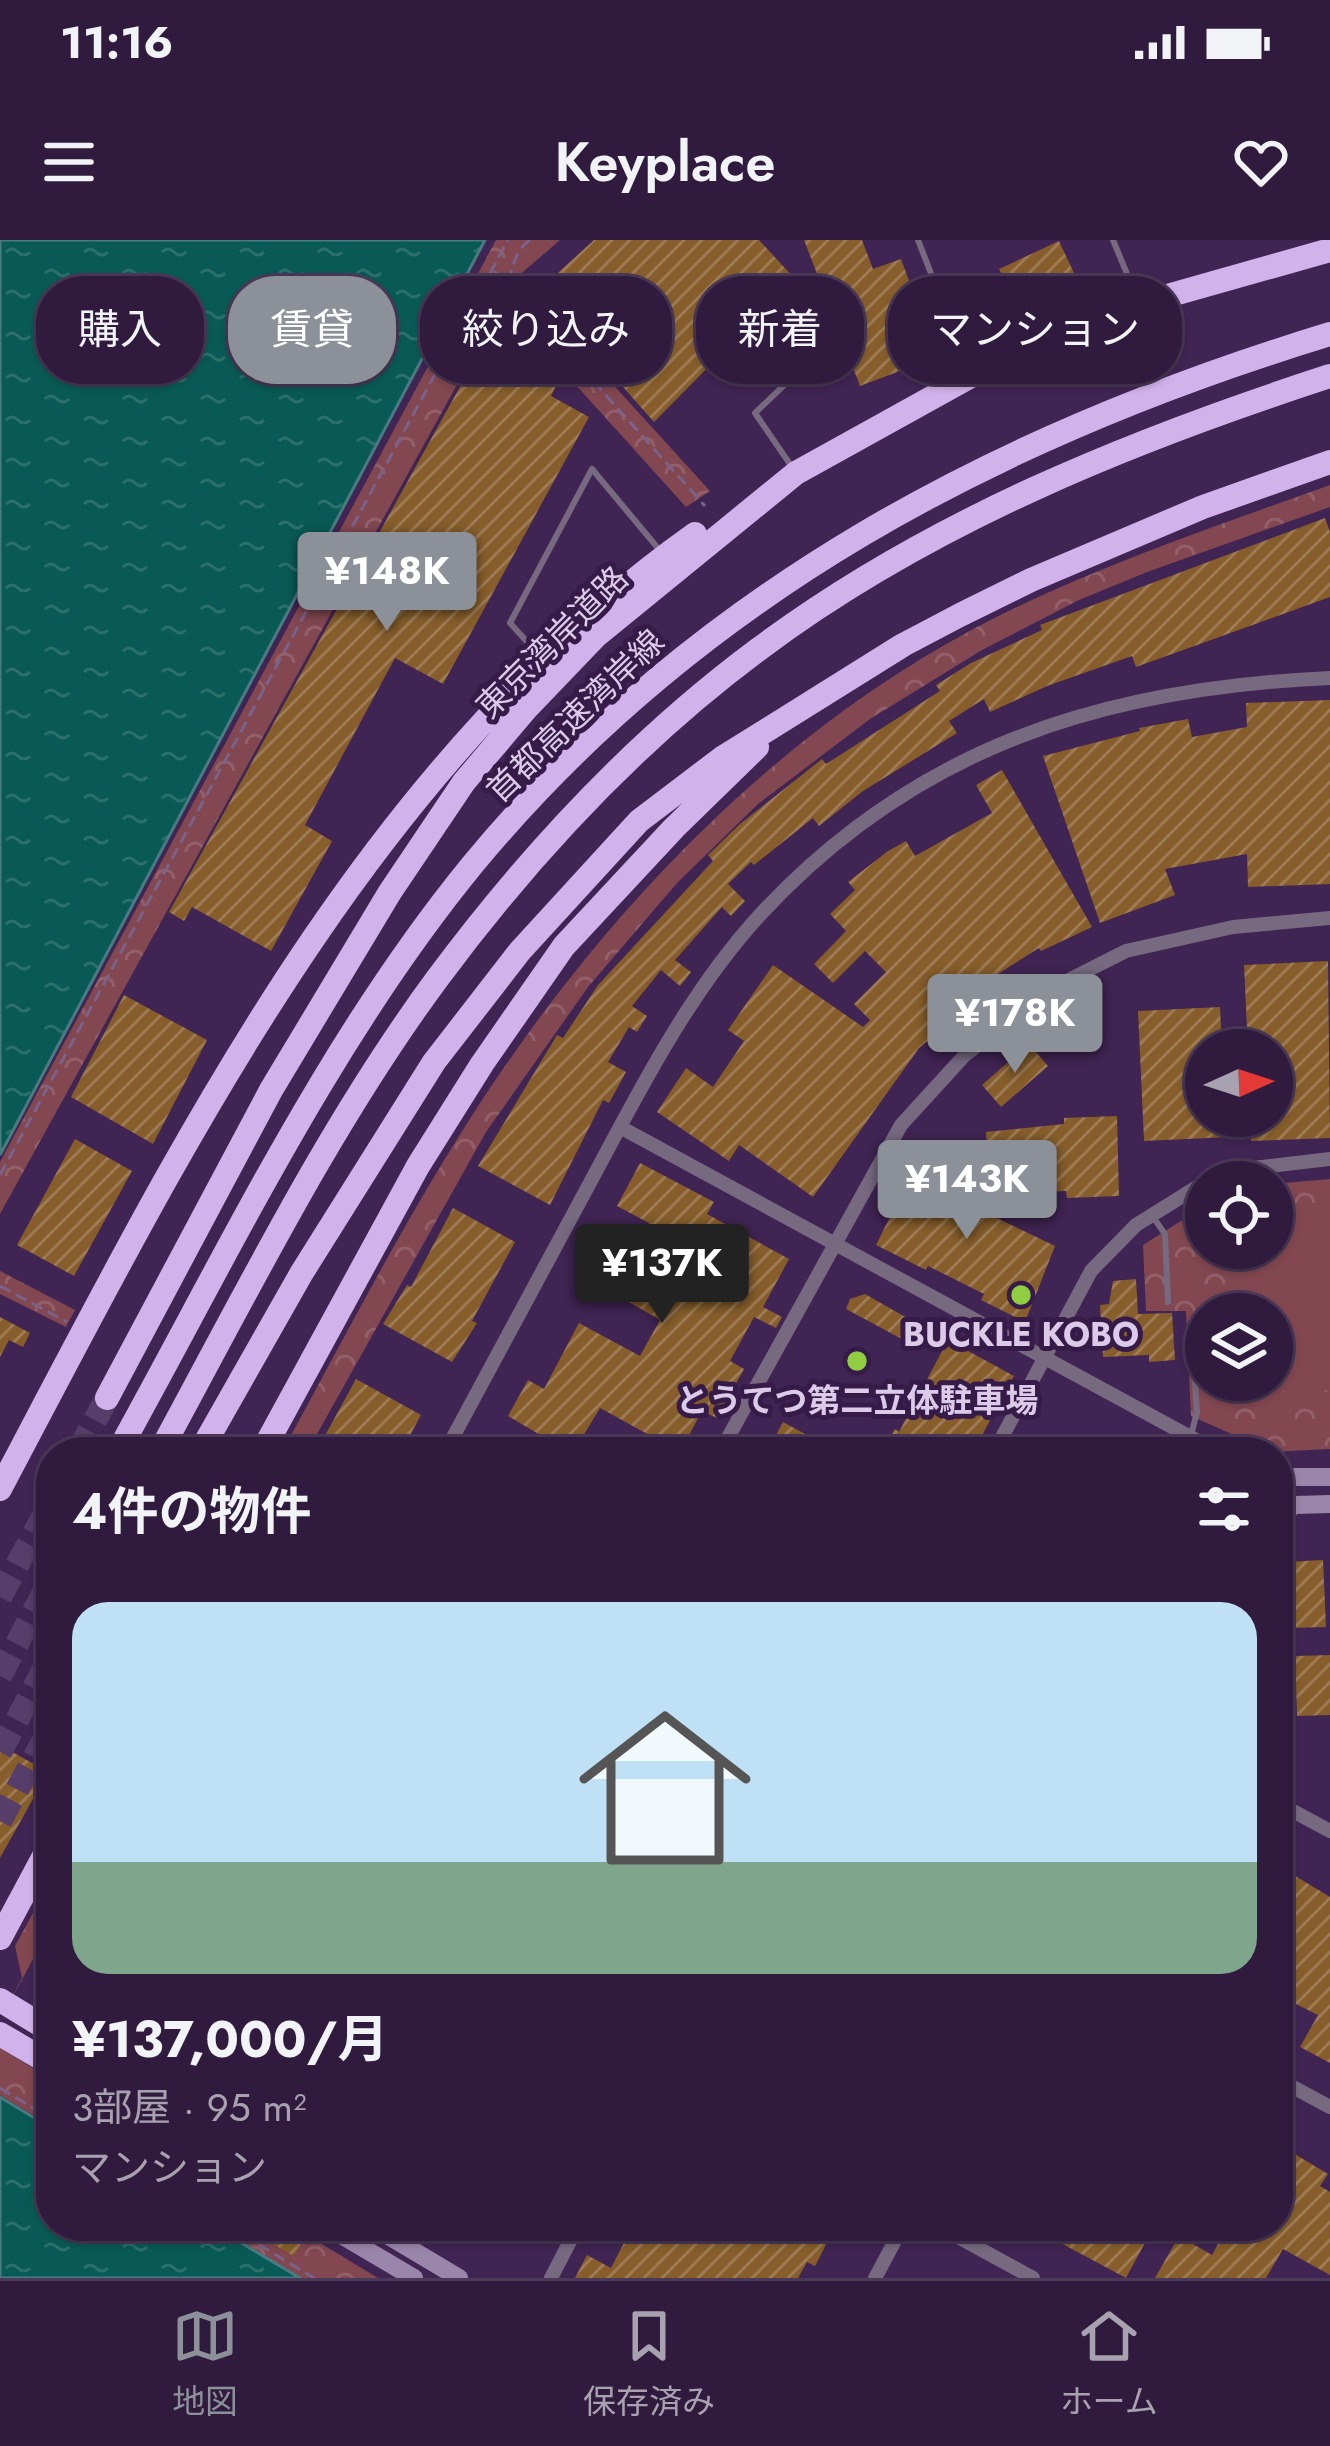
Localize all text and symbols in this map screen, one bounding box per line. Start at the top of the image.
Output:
text: 11:16 [60,10,173,75]
text: Keyplace [555,123,775,201]
icon: menu [36,129,102,195]
icon: heart [1228,129,1294,195]
chip: 購入 [36,276,204,384]
chip: 賃貸 [228,276,396,384]
chip: 絞り込み [420,276,672,384]
chip: 新着 [696,276,864,384]
chip: マンション [888,276,1182,384]
pin: ¥148K [303,532,471,634]
text: ¥148K [325,542,449,599]
street label: 東京湾岸道路 [465,555,639,729]
street label: 首都高速湾岸線 [476,619,674,813]
pin: ¥178K [931,974,1099,1076]
text: ¥178K [954,984,1076,1041]
north arrow [1185,1029,1293,1137]
map controls [1185,1029,1293,1401]
pin: ¥143K [883,1140,1051,1242]
text: ¥143K [905,1150,1029,1207]
button: locate [1185,1161,1293,1269]
pin: ¥137K [578,1224,746,1326]
text: ¥137K [602,1234,722,1291]
marker: BUCKLE KOBO [1008,1282,1034,1308]
button: layers [1185,1293,1293,1401]
place label: BUCKLE KOBO [903,1311,1139,1358]
marker: とうてつ第二立体駐車場 [844,1348,870,1374]
place label: とうてつ第二立体駐車場 [676,1377,1038,1424]
text: 4件の物件 [72,1474,312,1548]
icon: filters [1191,1476,1257,1542]
icon: home [557,1680,773,1896]
text: ¥137,000/月 [72,2002,388,2076]
text: 3部屋 · 95 m² [72,2079,306,2136]
text: マンション [72,2139,267,2196]
tab: 地図 [172,2303,238,2425]
tab: 保存済み [583,2303,715,2425]
tab: ホーム [1060,2303,1158,2425]

